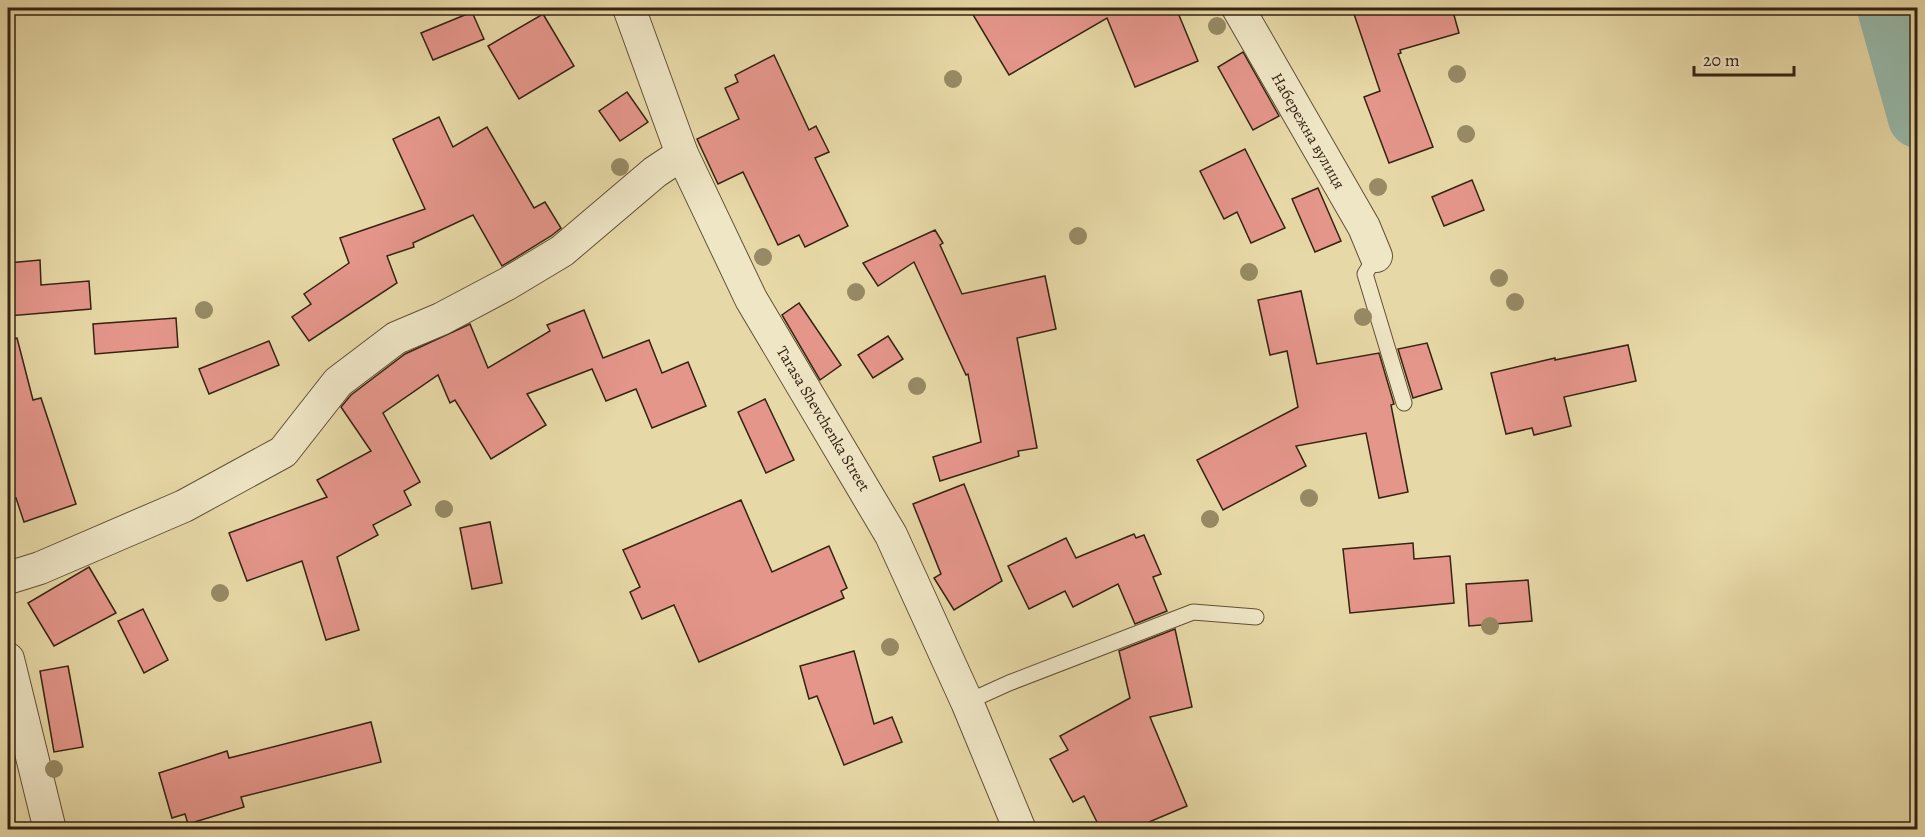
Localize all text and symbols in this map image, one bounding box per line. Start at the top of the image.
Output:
scale bar [1694,39,1794,77]
text: 20 m [1703,48,1740,72]
street label: Набережна вулиця [1266,69,1350,193]
street label: Tarasa Shevchenka Street [771,342,875,496]

